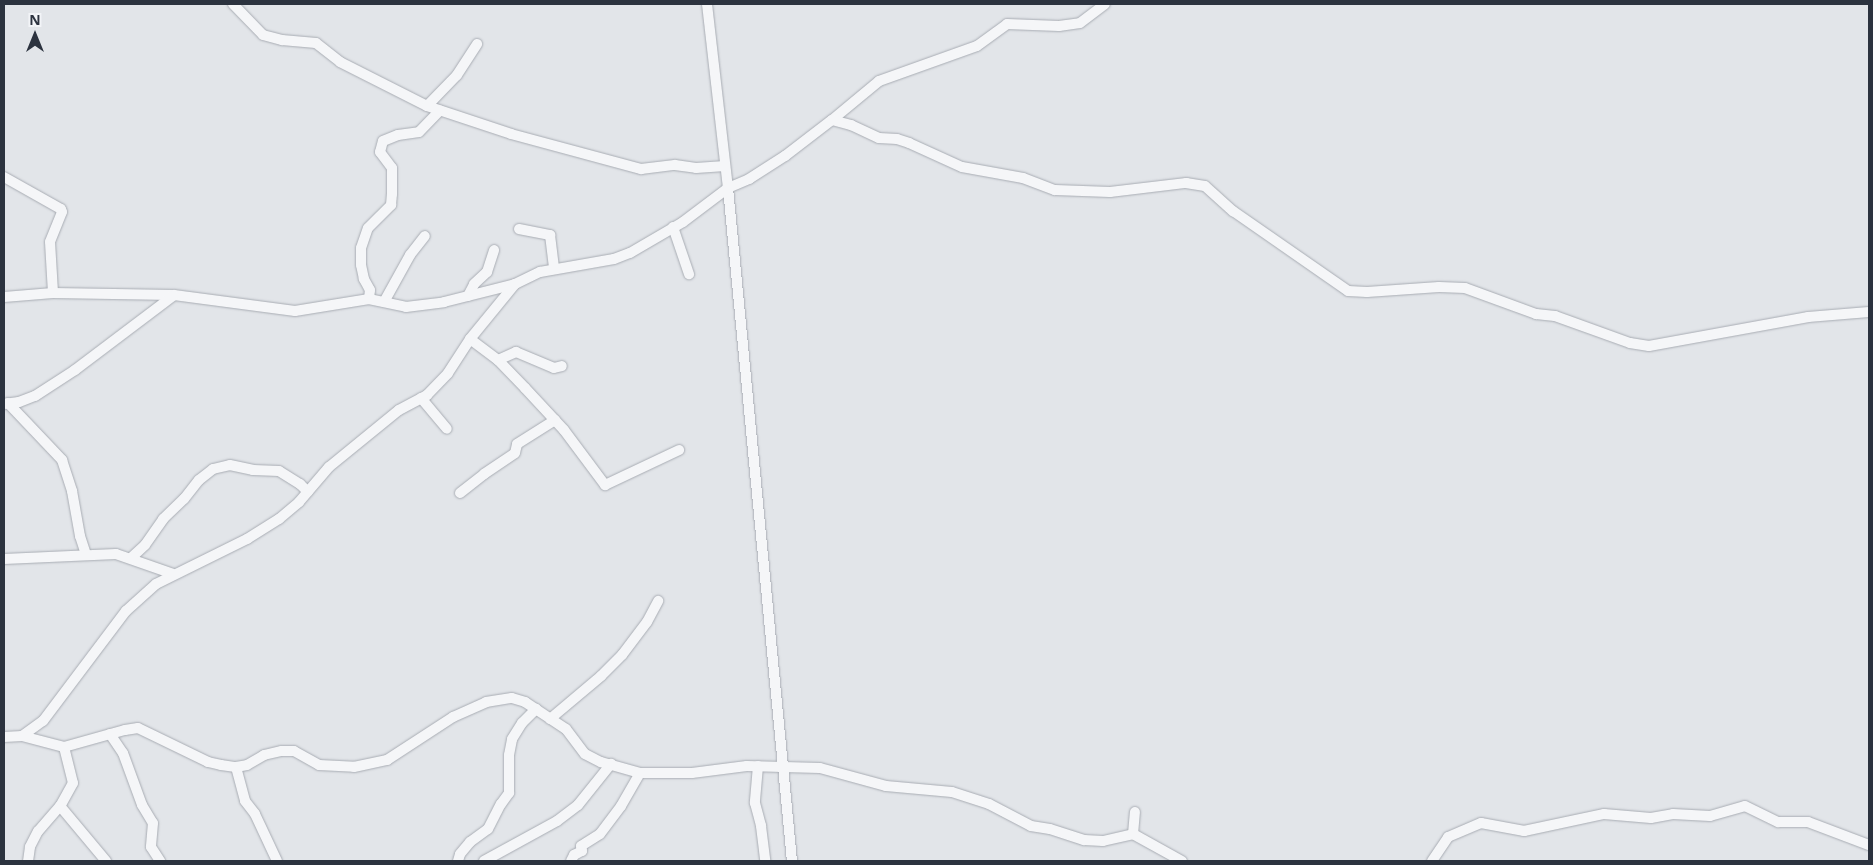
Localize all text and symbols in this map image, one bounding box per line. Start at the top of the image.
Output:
north arrow [10,10,60,60]
text: N [29,10,41,29]

